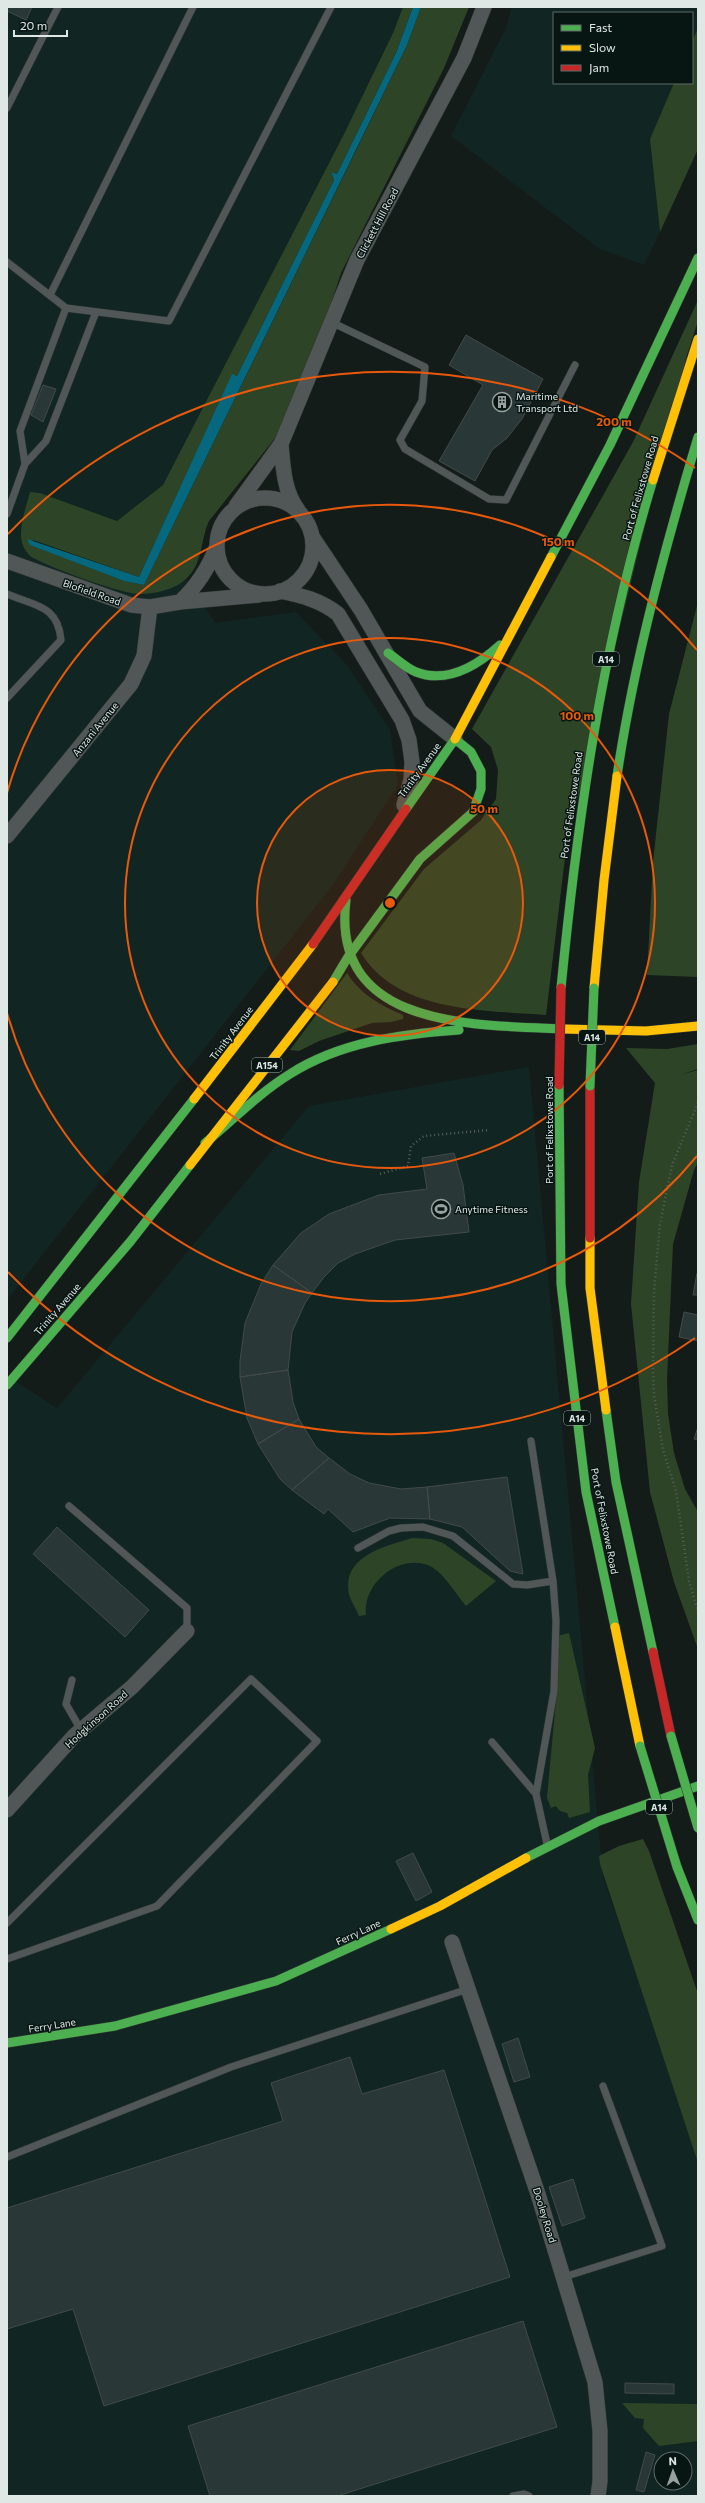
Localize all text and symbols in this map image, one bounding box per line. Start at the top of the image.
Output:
scale bar [14,12,67,38]
legend [553,12,693,84]
text: 20 m [20,18,47,32]
text: Fast [589,20,612,34]
text: Slow [589,40,616,54]
text: Jam [589,60,609,75]
street label: Clickett Hill Road [353,186,401,260]
place label: Maritime Transport Ltd [516,390,578,414]
building icon: Maritime Transport Ltd [491,391,513,413]
text: 200 m [596,414,632,428]
street label: Port of Felixstowe Road [619,434,661,541]
text: 150 m [541,534,575,548]
street label: Blofield Road [62,577,123,608]
road number: A14 [593,652,619,666]
street label: Anzani Avenue [69,699,121,759]
text: 100 m [560,708,594,722]
street label: Trinity Avenue [395,740,443,800]
street label: Port of Felixstowe Road [558,751,584,859]
text: 50 m [470,801,498,815]
centre of rings [383,896,397,910]
street label: Trinity Avenue [207,1003,255,1063]
road number: A14 [579,1030,605,1044]
road number: A154 [252,1058,282,1072]
street label: Port of Felixstowe Road [543,1076,555,1184]
sports icon: Anytime Fitness [430,1198,452,1220]
place label: Anytime Fitness [455,1203,528,1215]
street label: Trinity Avenue [31,1281,83,1337]
road number: A14 [564,1411,590,1425]
street label: Port of Felixstowe Road [589,1467,621,1575]
street label: Hodgkinson Road [62,1688,130,1750]
road number: A14 [646,1800,672,1814]
street label: Ferry Lane [334,1916,382,1948]
street label: Ferry Lane [27,2015,77,2035]
street label: Dooley Road [531,2186,559,2244]
north arrow [653,2451,693,2491]
text: N [668,2454,677,2467]

